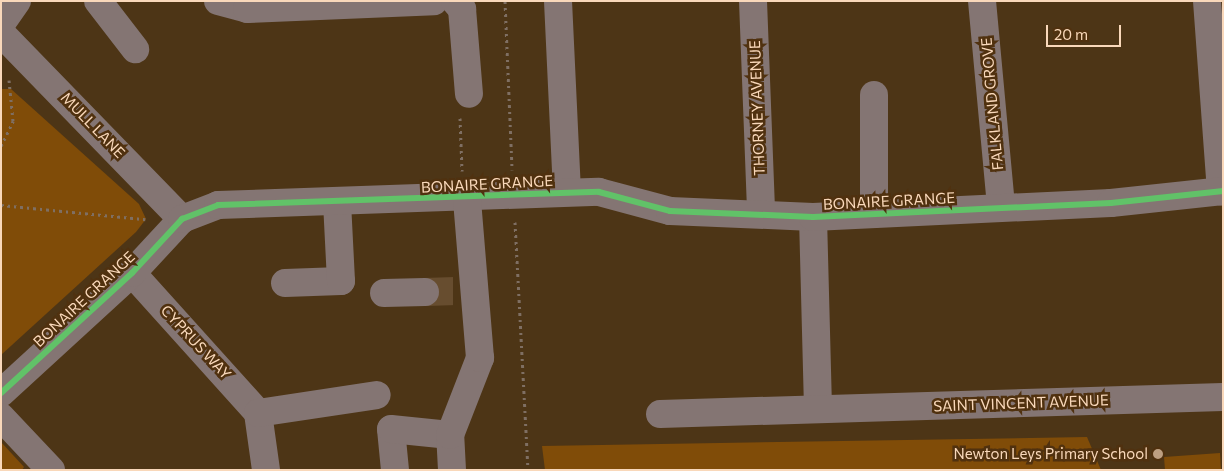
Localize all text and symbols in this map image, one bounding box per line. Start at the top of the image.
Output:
scale bar [1049,15,1124,47]
text: 20 m [1054,25,1088,43]
street label: FALKLAND GROVE [977,37,1007,171]
street label: THORNEY AVENUE [746,40,768,176]
street label: MULL LANE [57,88,129,162]
street label: BONAIRE GRANGE [421,172,553,196]
street label: BONAIRE GRANGE [823,189,955,213]
street label: BONAIRE GRANGE [30,247,138,351]
street label: CYPRUS WAY [157,301,235,383]
street label: SAINT VINCENT AVENUE [933,391,1109,415]
place label: Newton Leys Primary School [953,445,1148,463]
marker: Newton Leys Primary School [1152,448,1164,460]

